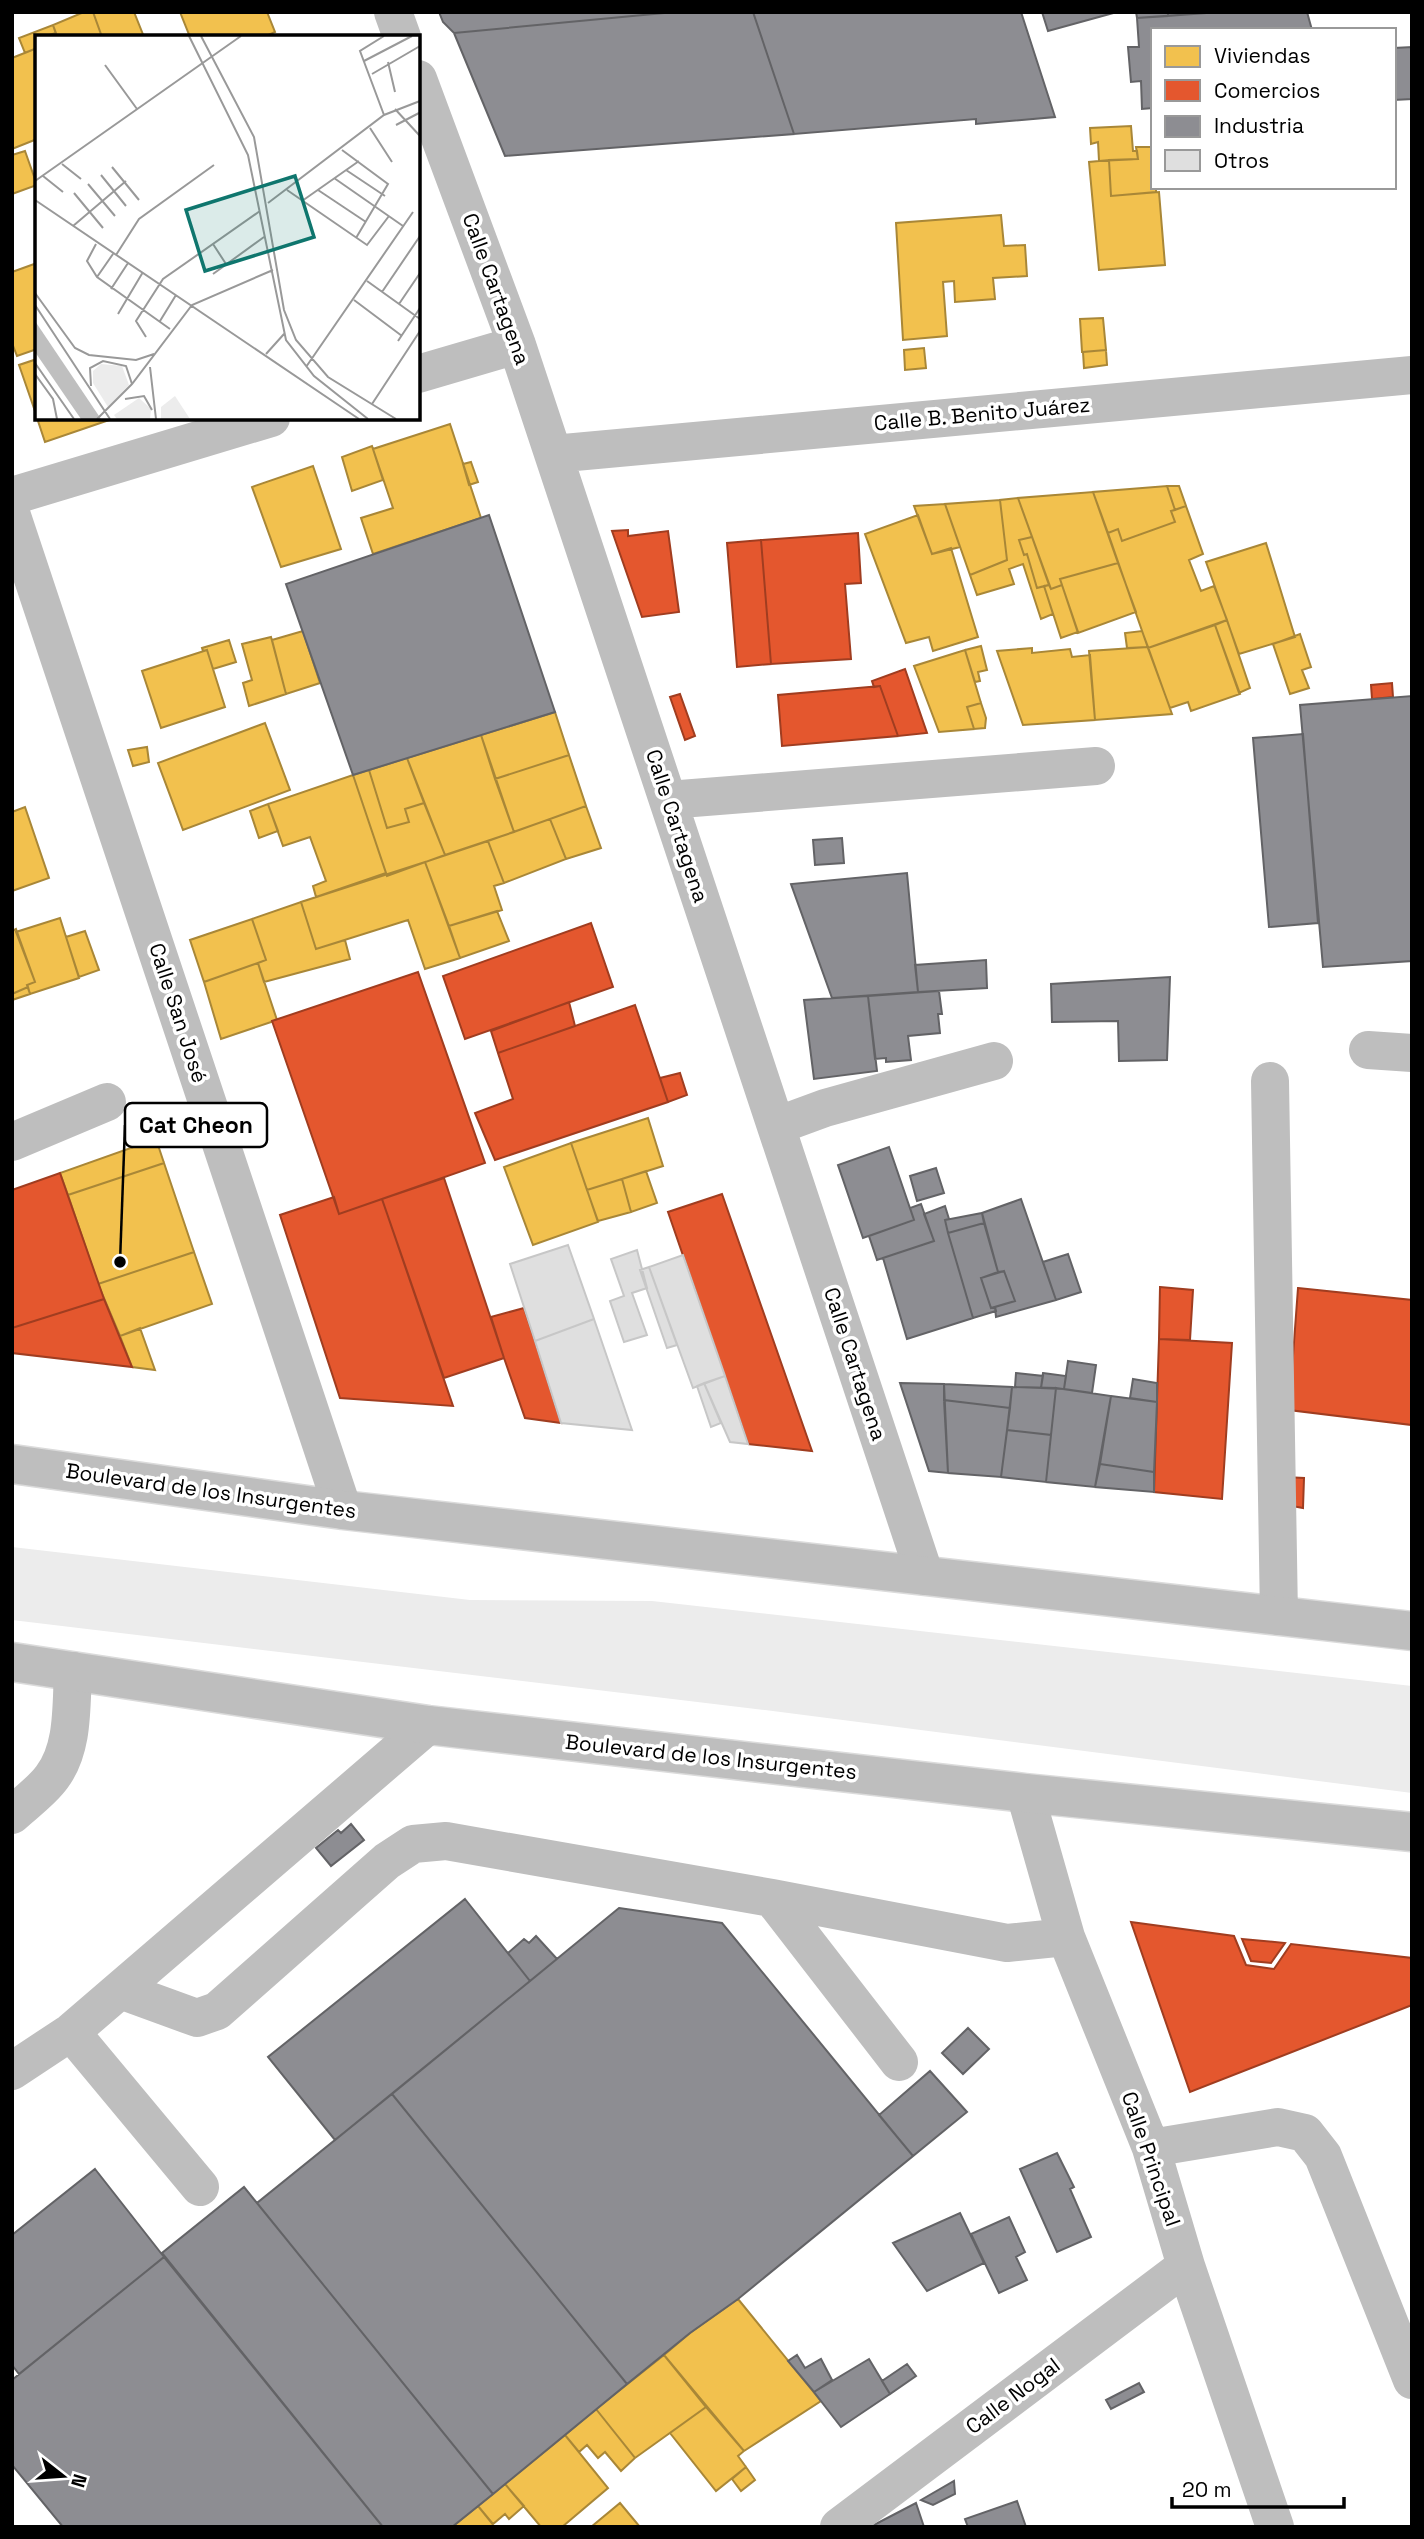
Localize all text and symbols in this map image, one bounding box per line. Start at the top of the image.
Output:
legend [1151,28,1396,189]
inset map [35,35,420,420]
text: Viviendas [1214,42,1311,69]
text: Comercios [1214,77,1320,104]
text: Industria [1214,112,1304,139]
text: Otros [1214,147,1269,174]
street label: Calle Cartagena [457,209,536,368]
street label: Calle B. Benito Juárez [873,391,1091,436]
street label: Calle Cartagena [640,746,715,906]
street label: Calle San José [143,940,214,1086]
callout: Cat Cheon [125,1103,267,1147]
text: Cat Cheon [139,1110,253,1140]
street label: Calle Cartagena [818,1284,893,1444]
street label: Boulevard de los Insurgentes [64,1457,358,1524]
street label: Boulevard de los Insurgentes [564,1728,858,1785]
street label: Calle Principal [1116,2088,1187,2230]
street label: Calle Nogal [960,2351,1065,2440]
north arrow [28,2441,98,2511]
scale bar [1172,2466,1344,2510]
text: N [65,2471,93,2491]
text: 20 m [1182,2476,1232,2503]

